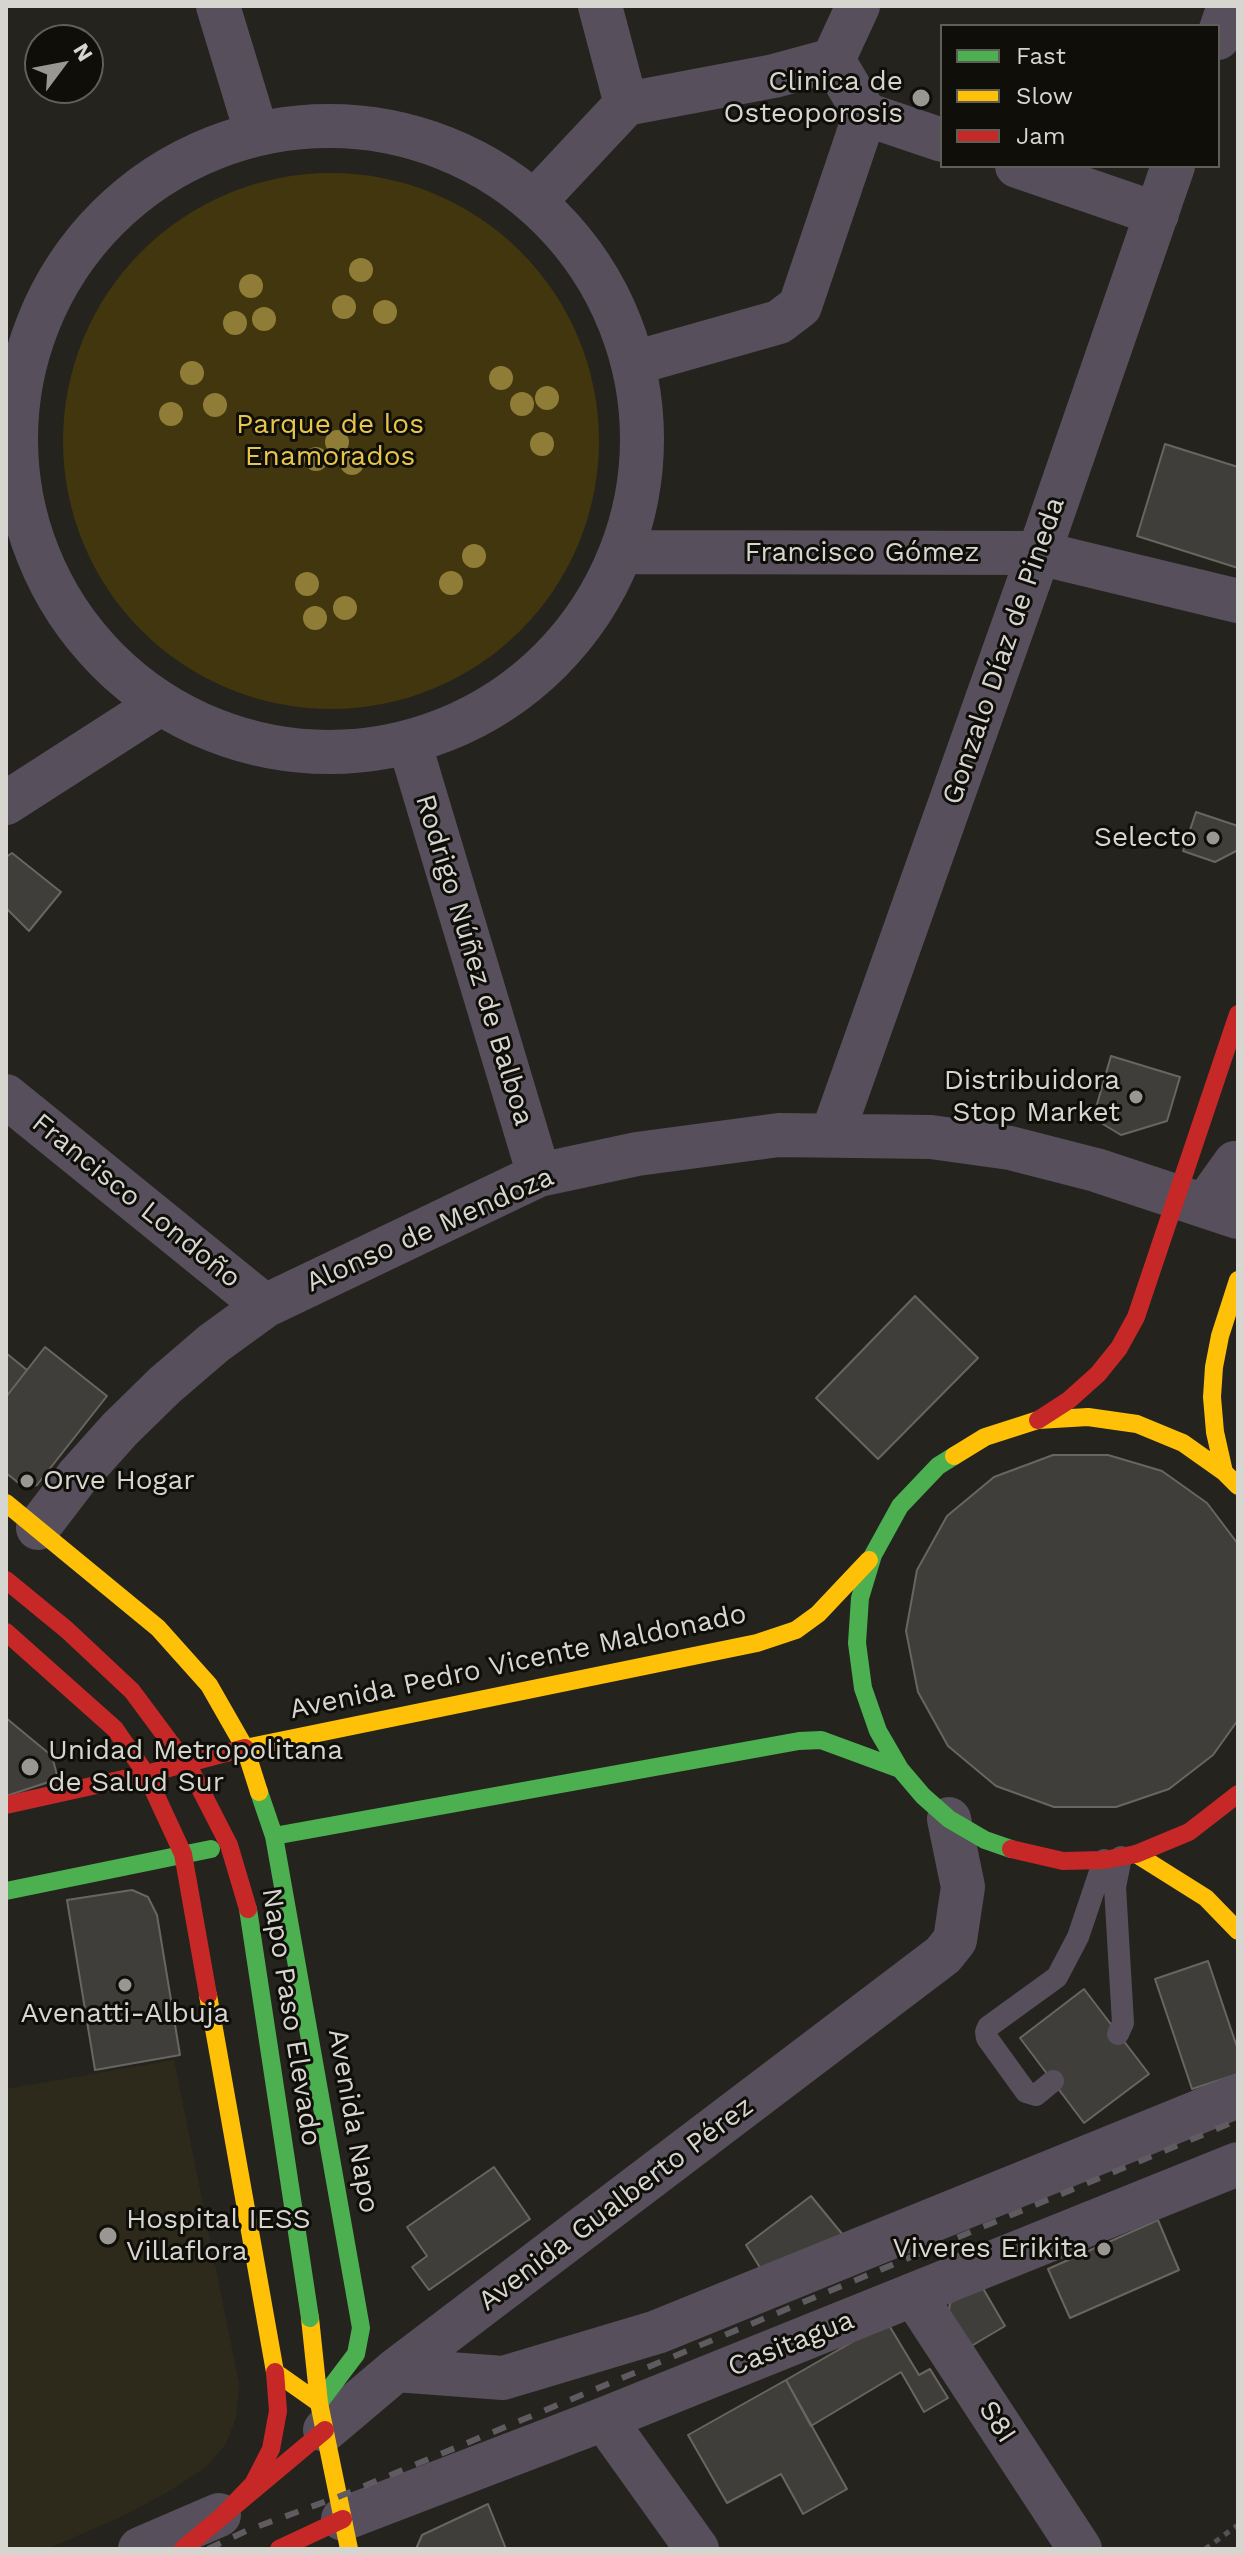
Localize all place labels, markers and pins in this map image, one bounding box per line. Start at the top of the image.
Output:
place label: Clinica de Osteoporosis [724,65,903,131]
marker: Clinica de Osteoporosis [910,87,932,109]
place label: Selecto [1094,821,1197,855]
marker: Selecto [1204,829,1222,847]
place label: Distribuidora Stop Market [944,1064,1120,1130]
marker: Distribuidora Stop Market [1127,1088,1145,1106]
place label: Orve Hogar [43,1464,195,1498]
marker: Orve Hogar [18,1472,36,1490]
place label: Unidad Metropolitana de Salud Sur [48,1734,343,1800]
marker: Unidad Metropolitana de Salud Sur [19,1756,41,1778]
marker: Avenatti-Albuja [116,1976,134,1994]
place label: Avenatti-Albuja [21,1997,229,2031]
place label: Hospital IESS Villaflora [126,2203,311,2269]
marker: Hospital IESS Villaflora [97,2225,119,2247]
place label: Viveres Erikita [893,2232,1088,2266]
marker: Viveres Erikita [1095,2240,1113,2258]

